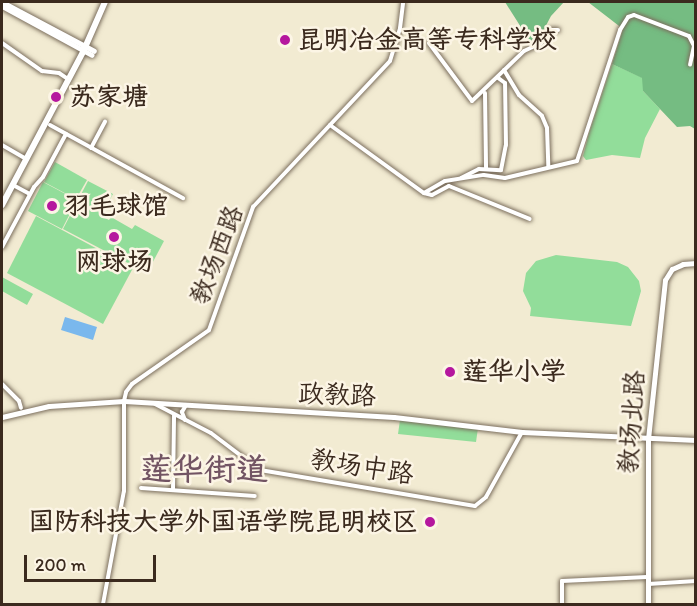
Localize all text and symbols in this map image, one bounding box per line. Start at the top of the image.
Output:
place label: 昆明冶金高等专科学校 [297,24,557,56]
marker: 昆明冶金高等专科学校 [278,33,292,47]
place label: 苏家塘 [70,81,148,113]
marker: 苏家塘 [47,88,65,106]
place label: 羽毛球馆 [64,190,168,222]
marker: 羽毛球馆 [45,199,59,213]
street label: 教场西路 [184,201,250,309]
marker: 网球场 [107,230,121,244]
place label: 网球场 [75,246,153,278]
place label: 莲华小学 [462,356,566,388]
marker: 莲华小学 [443,365,457,379]
street label: 教场北路 [613,369,651,475]
street label: 政教路 [297,378,377,412]
street label: 教场中路 [308,443,416,491]
district label: 莲华街道 [140,450,268,488]
place label: 国防科技大学外国语学院昆明校区 [28,506,418,538]
marker: 国防科技大学外国语学院昆明校区 [423,515,437,529]
scale bar [27,543,159,581]
text: 200 m [35,554,86,576]

